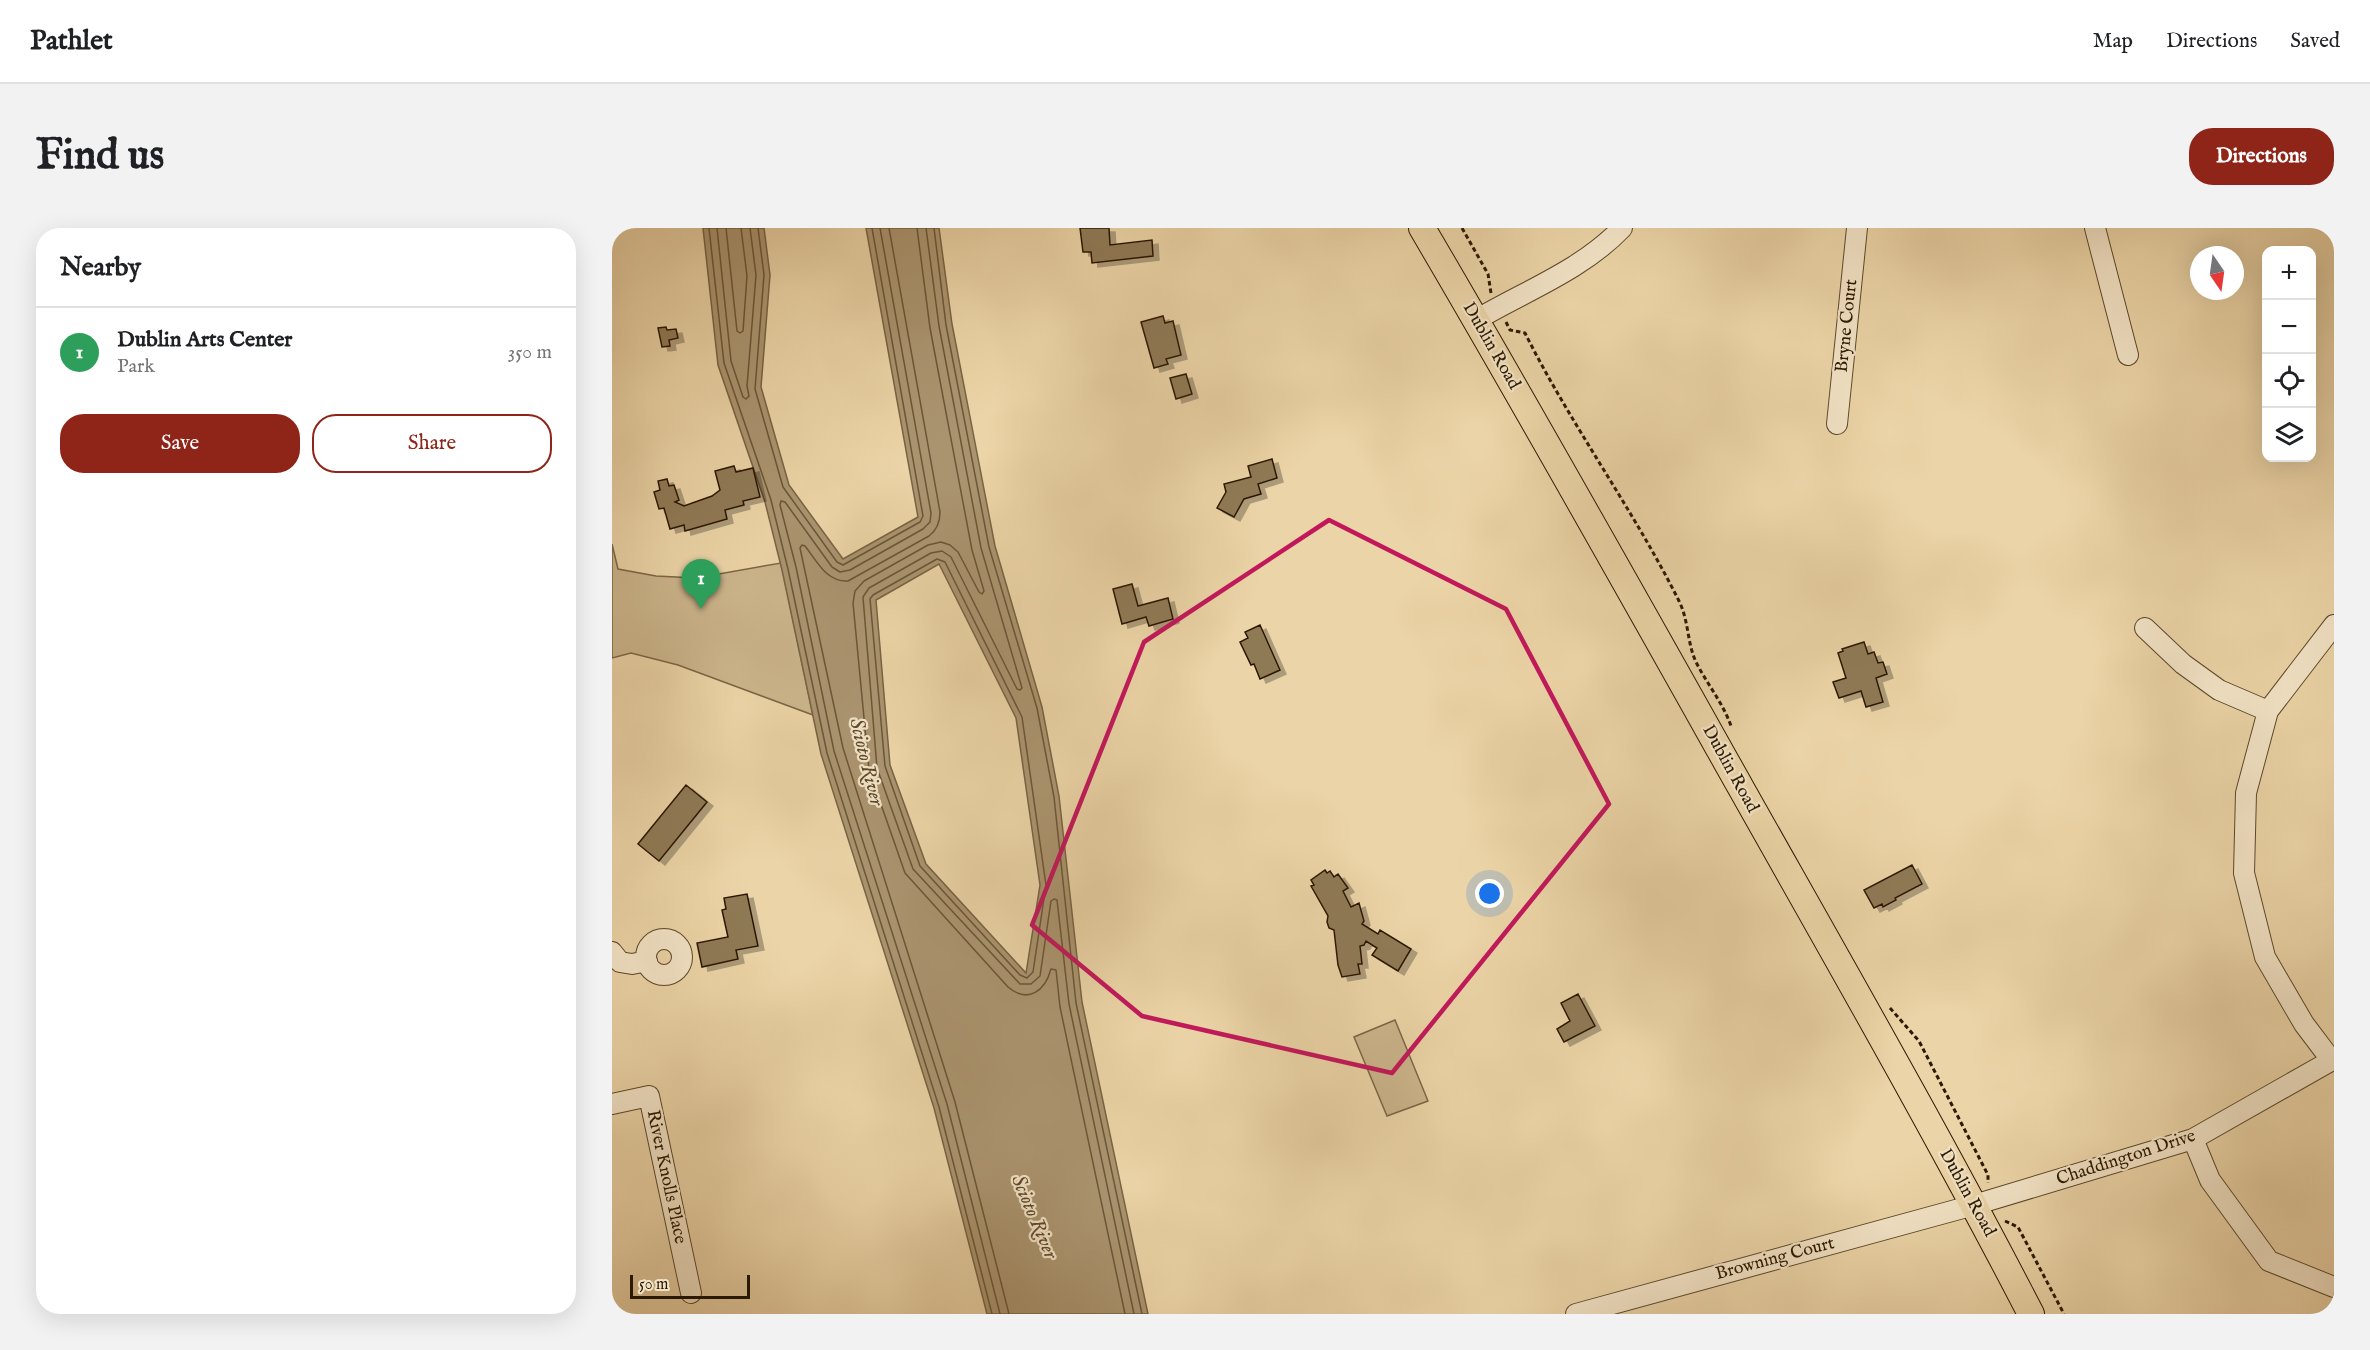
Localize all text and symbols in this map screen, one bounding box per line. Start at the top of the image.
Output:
text: Pathlet [30,24,113,59]
text: Map [2093,28,2133,55]
text: Directions [2166,28,2257,55]
text: Saved [2290,28,2340,55]
button: Directions [2189,128,2334,185]
text: Find us [36,130,164,183]
north arrow [2190,246,2244,300]
map controls [2262,246,2316,462]
button: + [2262,246,2316,300]
text: Nearby [60,251,141,284]
street label: Bryne Court [1831,278,1863,374]
street label: Dublin Road [1457,298,1525,394]
button: − [2262,300,2316,354]
text: Dublin Arts Center [117,326,292,354]
text: 1 [76,340,83,365]
text: 350 m [508,340,552,365]
text: Park [117,354,155,379]
button: locate [2262,354,2316,408]
button: layers [2262,408,2316,462]
button: Save [60,414,300,473]
button: Share [312,414,552,473]
pin: 1 [682,560,721,609]
water label: Scioto River [843,716,889,809]
street label: Dublin Road [1696,721,1764,817]
your location [1475,879,1504,908]
street label: River Knolls Place [641,1108,691,1246]
street label: Chaddington Drive [2054,1125,2198,1191]
street label: Dublin Road [1933,1145,2001,1241]
water label: Scioto River [1005,1171,1063,1264]
street label: Browning Court [1713,1232,1837,1286]
scale bar [630,1272,750,1300]
text: 50 m [639,1275,668,1295]

